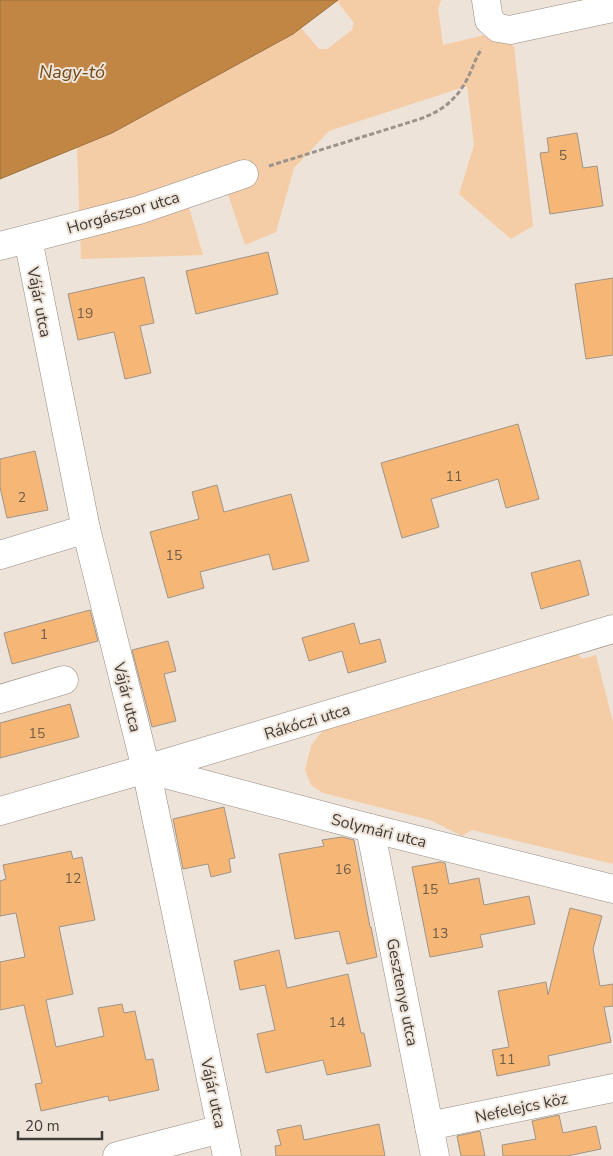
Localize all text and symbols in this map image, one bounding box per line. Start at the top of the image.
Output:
water label: Nagy-tó [39,60,105,84]
house number: 5 [559,146,567,165]
street label: Horgászsor utca [64,186,182,240]
street label: Vájár utca [21,264,57,339]
house number: 19 [77,304,93,323]
house number: 11 [446,467,462,486]
house number: 2 [18,488,26,507]
house number: 15 [166,546,182,565]
house number: 1 [40,625,48,644]
street label: Vájár utca [108,659,146,734]
street label: Rákóczi utca [262,698,353,745]
house number: 15 [29,724,45,743]
street label: Solymári utca [329,808,429,853]
house number: 16 [335,860,351,879]
house number: 12 [65,869,81,888]
house number: 15 [422,880,438,899]
house number: 13 [432,924,448,943]
street label: Gesztenye utca [381,936,423,1048]
house number: 14 [329,1013,345,1032]
house number: 11 [499,1050,515,1069]
street label: Vájár utca [195,1055,231,1130]
street label: Nefelejcs köz [473,1087,570,1129]
scale bar [18,1108,101,1140]
text: 20 m [25,1116,60,1136]

